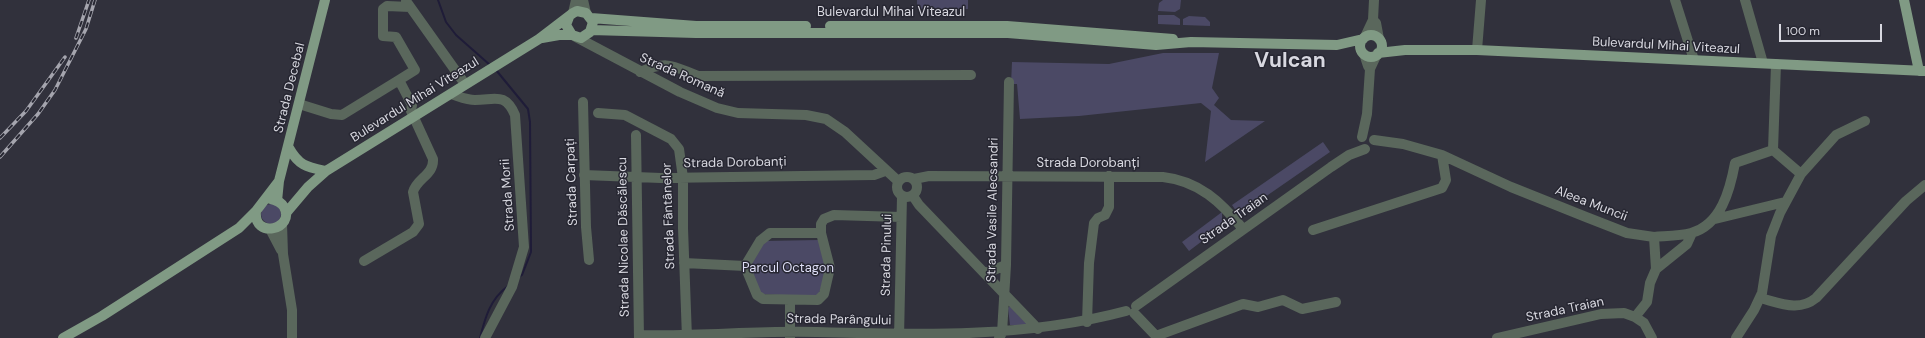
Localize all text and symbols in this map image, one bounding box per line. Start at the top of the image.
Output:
street label: Bulevardul Mihai Viteazul [817,5,965,21]
scale bar [1781,16,1884,42]
text: 100 m [1786,23,1820,39]
street label: Bulevardul Mihai Viteazul [1592,34,1740,58]
street label: Strada Decebal [271,41,309,135]
district label: Vulcan [1254,48,1326,74]
street label: Strada Romană [637,50,727,102]
street label: Bulevardul Mihai Viteazul [348,54,482,146]
street label: Strada Vasile Alecsandri [984,137,1002,283]
street label: Strada Carpați [563,138,581,226]
street label: Strada Dorobanți [683,154,787,172]
street label: Strada Dorobanți [1036,156,1140,172]
street label: Strada Nicolae Dăscălescu [615,157,633,317]
street label: Strada Morii [498,158,518,232]
street label: Strada Fântânelor [659,162,679,270]
street label: Aleea Muncii [1553,183,1629,225]
street label: Strada Traian [1197,190,1271,248]
street label: Strada Pinului [878,214,896,296]
park label: Parcul Octagon [742,261,834,277]
street label: Strada Traian [1525,294,1605,326]
street label: Strada Parângului [786,311,892,329]

